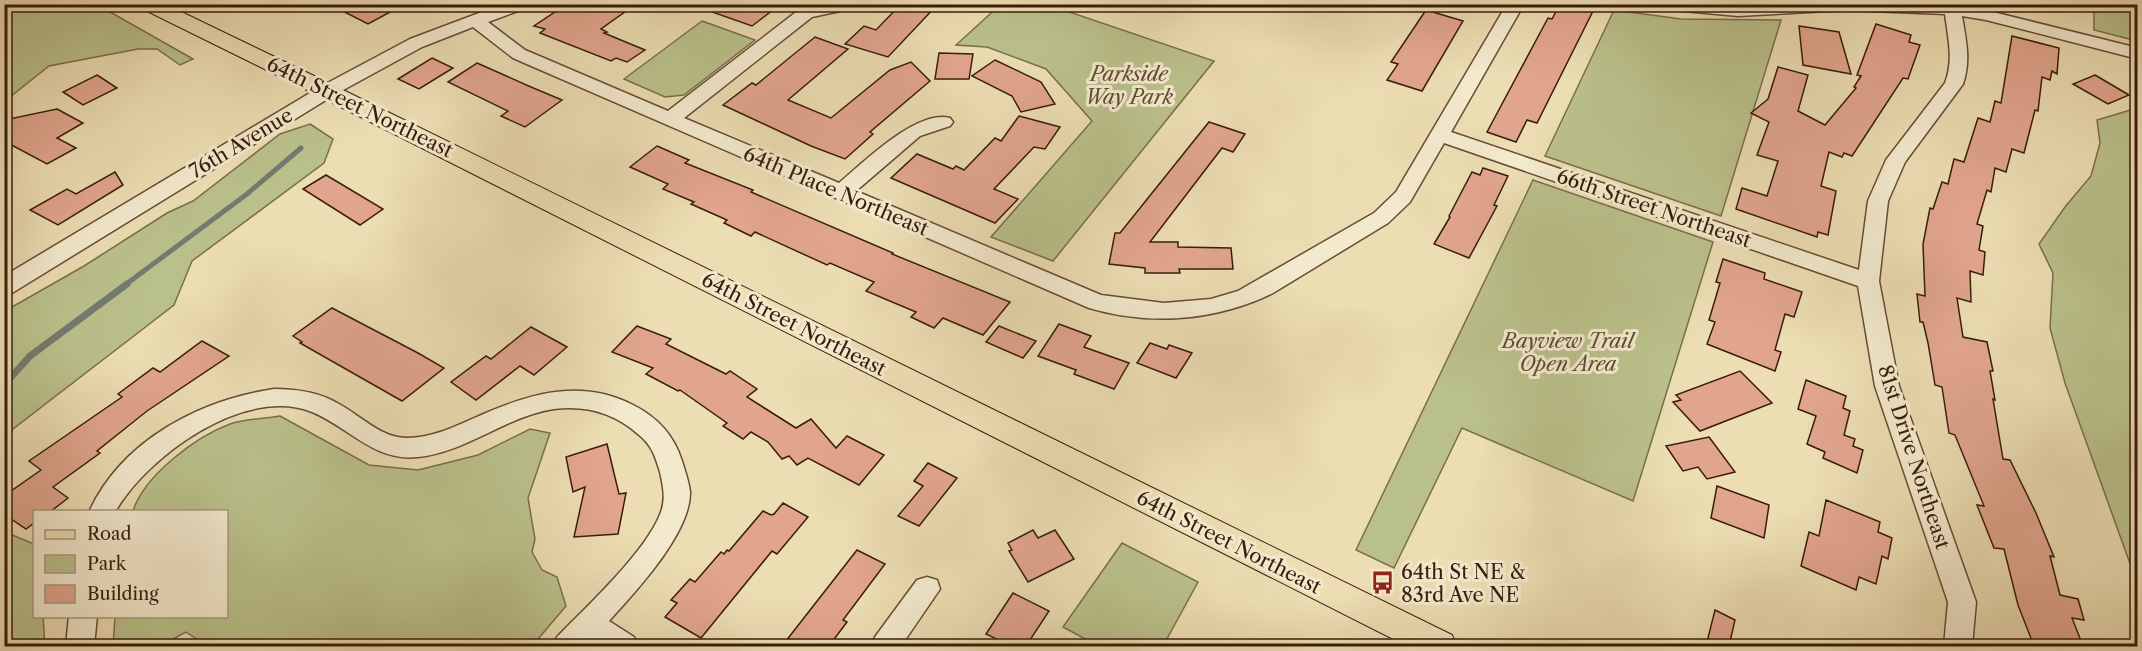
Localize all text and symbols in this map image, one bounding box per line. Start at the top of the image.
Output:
street label: 64th Street Northeast [263,52,457,162]
park label: Parkside Way Park [1085,62,1174,109]
street label: 76th Avenue [185,103,297,183]
street label: 64th Place Northeast [740,141,932,241]
street label: 66th Street Northeast [1554,163,1754,253]
street label: 64th Street Northeast [698,267,890,381]
park label: Bayview Trail Open Area [1500,329,1637,376]
street label: 81st Drive Northeast [1873,362,1955,552]
street label: 64th Street Northeast [1133,485,1325,599]
legend [33,510,228,618]
text: Road [87,523,132,545]
text: Park [87,553,128,575]
place label: 64th St NE & 83rd Ave NE [1401,560,1525,607]
bus stop icon: 64th St NE & 83rd Ave NE [1370,570,1396,596]
text: Building [87,583,159,605]

